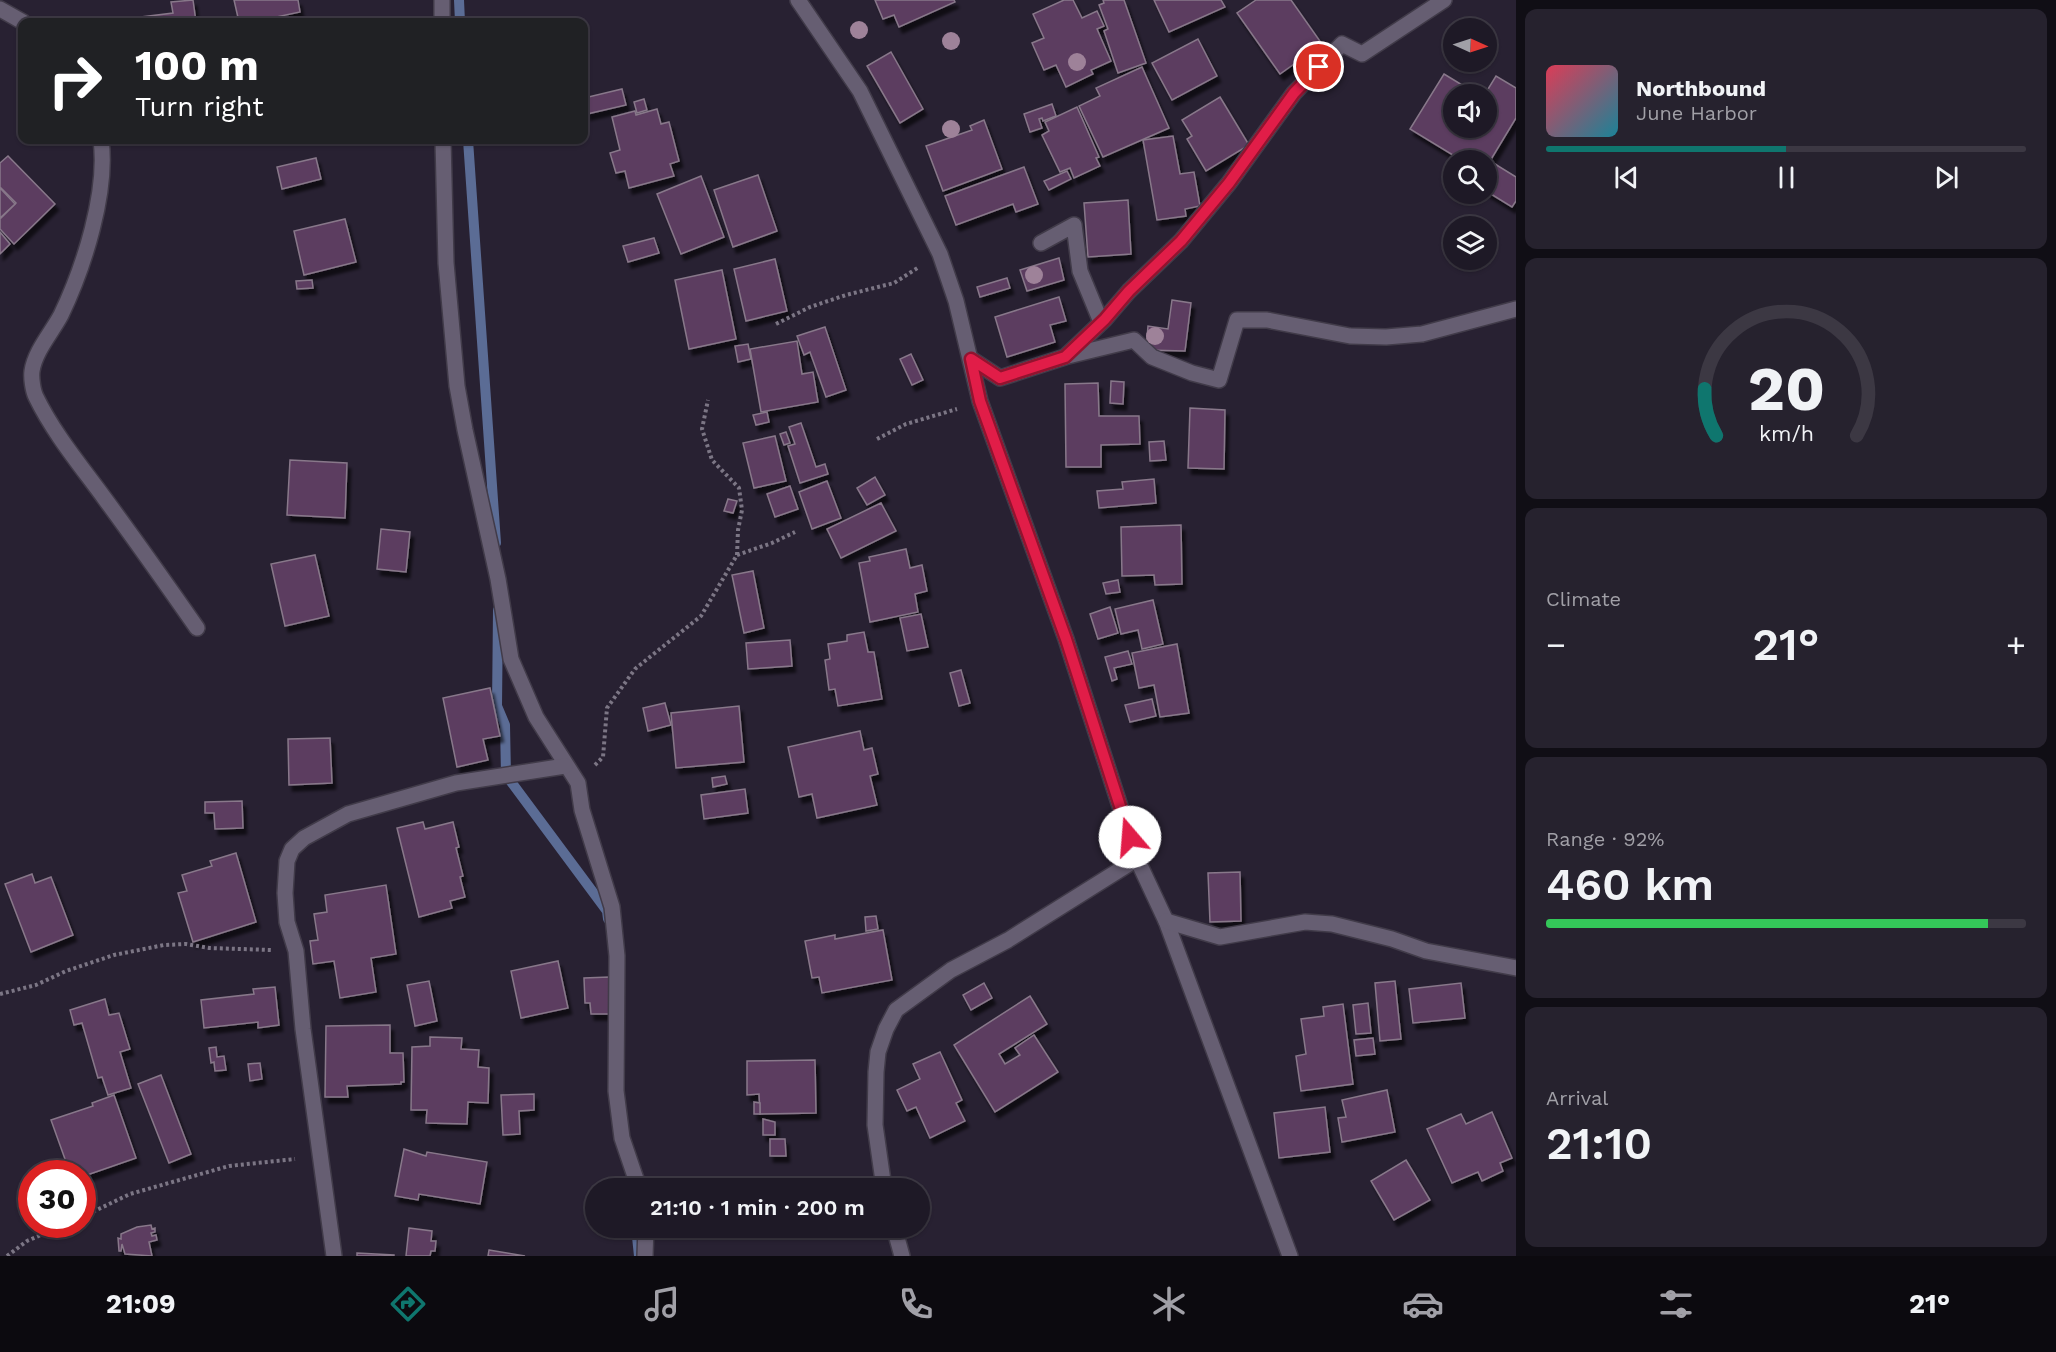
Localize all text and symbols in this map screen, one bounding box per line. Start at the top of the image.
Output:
north arrow [1443,18,1497,72]
map controls [1443,18,1497,270]
text: 100 m [135,41,259,90]
pin [1293,41,1344,92]
icon: right [36,42,114,120]
icon: arrive [1302,50,1335,83]
text: Northbound [1636,76,1766,101]
button: sound [1443,84,1497,138]
text: Turn right [135,91,264,123]
text: June Harbor [1636,101,1757,125]
button: search [1443,150,1497,204]
icon: previous [1610,161,1643,194]
icon: pause [1770,161,1803,194]
icon: next [1930,161,1963,194]
button: layers [1443,216,1497,270]
text: 20 [1747,352,1825,425]
text: km/h [1758,421,1814,446]
text: Climate [1546,587,1621,611]
text: 21° [1752,618,1820,671]
text: − [1546,625,1566,664]
text: + [2006,625,2026,664]
position arrow [1098,805,1162,869]
text: Range · 92% [1546,827,1664,851]
text: 460 km [1546,858,1714,911]
text: Arrival [1546,1086,1608,1110]
text: 21:10 [1546,1117,1652,1170]
speed limit sign: 30 [18,1160,96,1238]
text: 21:10 · 1 min · 200 m [650,1195,865,1220]
icon: directions [387,1283,429,1325]
icon: music [641,1283,683,1325]
icon: phone [895,1283,937,1325]
icon: climate [1148,1283,1190,1325]
icon: car [1402,1283,1444,1325]
icon: filters [1655,1283,1697,1325]
text: 21:09 [106,1288,176,1320]
text: 21° [1909,1288,1950,1320]

